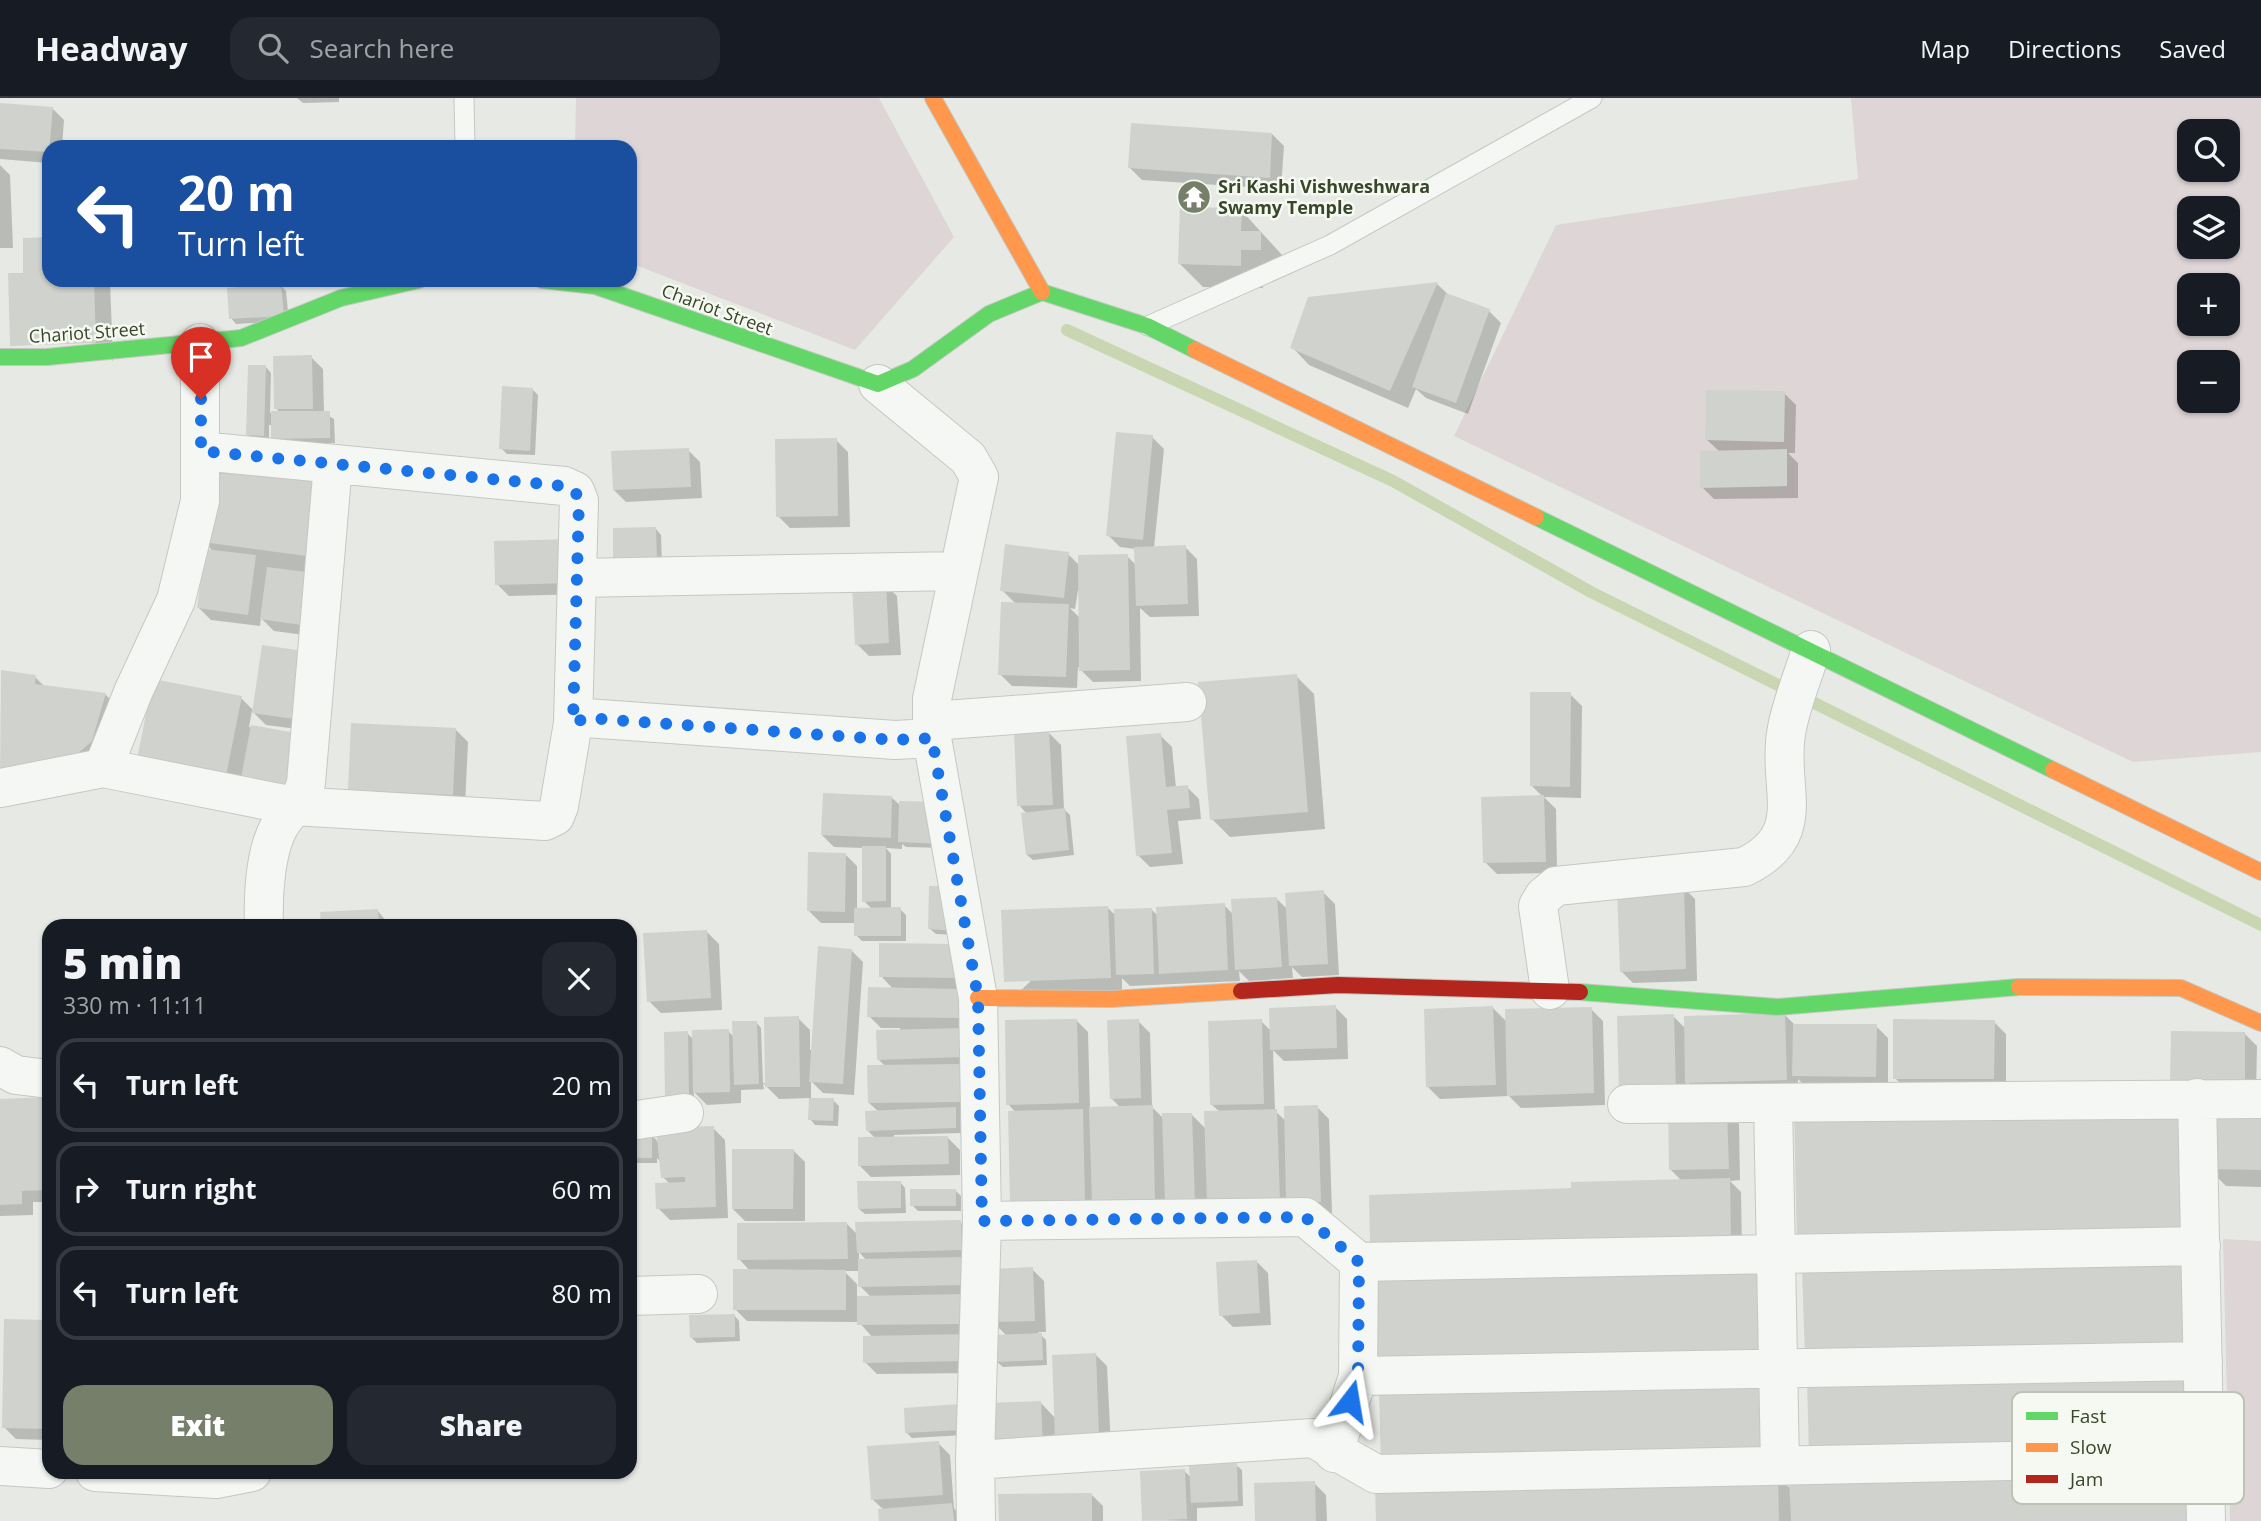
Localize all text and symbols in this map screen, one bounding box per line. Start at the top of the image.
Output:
search box [230,17,720,80]
text: Headway [35,26,188,71]
icon: search [254,29,292,67]
text: Search here [310,30,454,66]
text: Map [1920,32,1970,65]
text: Directions [2008,32,2121,65]
text: Saved [2159,32,2226,65]
map controls [2177,119,2240,413]
button: search [2177,119,2240,182]
text: 20 m [178,159,295,225]
icon: left [63,168,154,259]
place label: Sri Kashi Vishweshwara Swamy Temple [1218,174,1430,219]
temple icon: Sri Kashi Vishweshwara Swamy Temple [1175,178,1213,216]
button: layers [2177,196,2240,259]
text: Turn left [178,222,304,265]
button: + [2177,273,2240,336]
street label: Chariot Street [659,278,776,340]
street label: Chariot Street [28,316,146,348]
pin [171,327,231,399]
icon: arrive [182,338,220,376]
button: − [2177,350,2240,413]
text: 5 min [63,934,182,991]
button: close [542,942,616,1016]
text: 330 m · 11:11 [63,989,206,1021]
icon: left [67,1066,105,1104]
text: Turn left [126,1067,238,1103]
text: 20 m [551,1067,612,1103]
icon: right [67,1170,105,1208]
text: Turn right [126,1171,257,1207]
text: 60 m [551,1171,612,1207]
icon: left [67,1274,105,1312]
text: Turn left [126,1275,238,1311]
text: 80 m [551,1275,612,1311]
position arrow [1313,1364,1387,1438]
button: Exit [63,1385,333,1465]
button: Share [347,1385,616,1465]
legend [2012,1392,2244,1504]
text: Fast [2070,1403,2106,1429]
text: Slow [2070,1434,2112,1460]
text: Jam [2068,1466,2103,1492]

